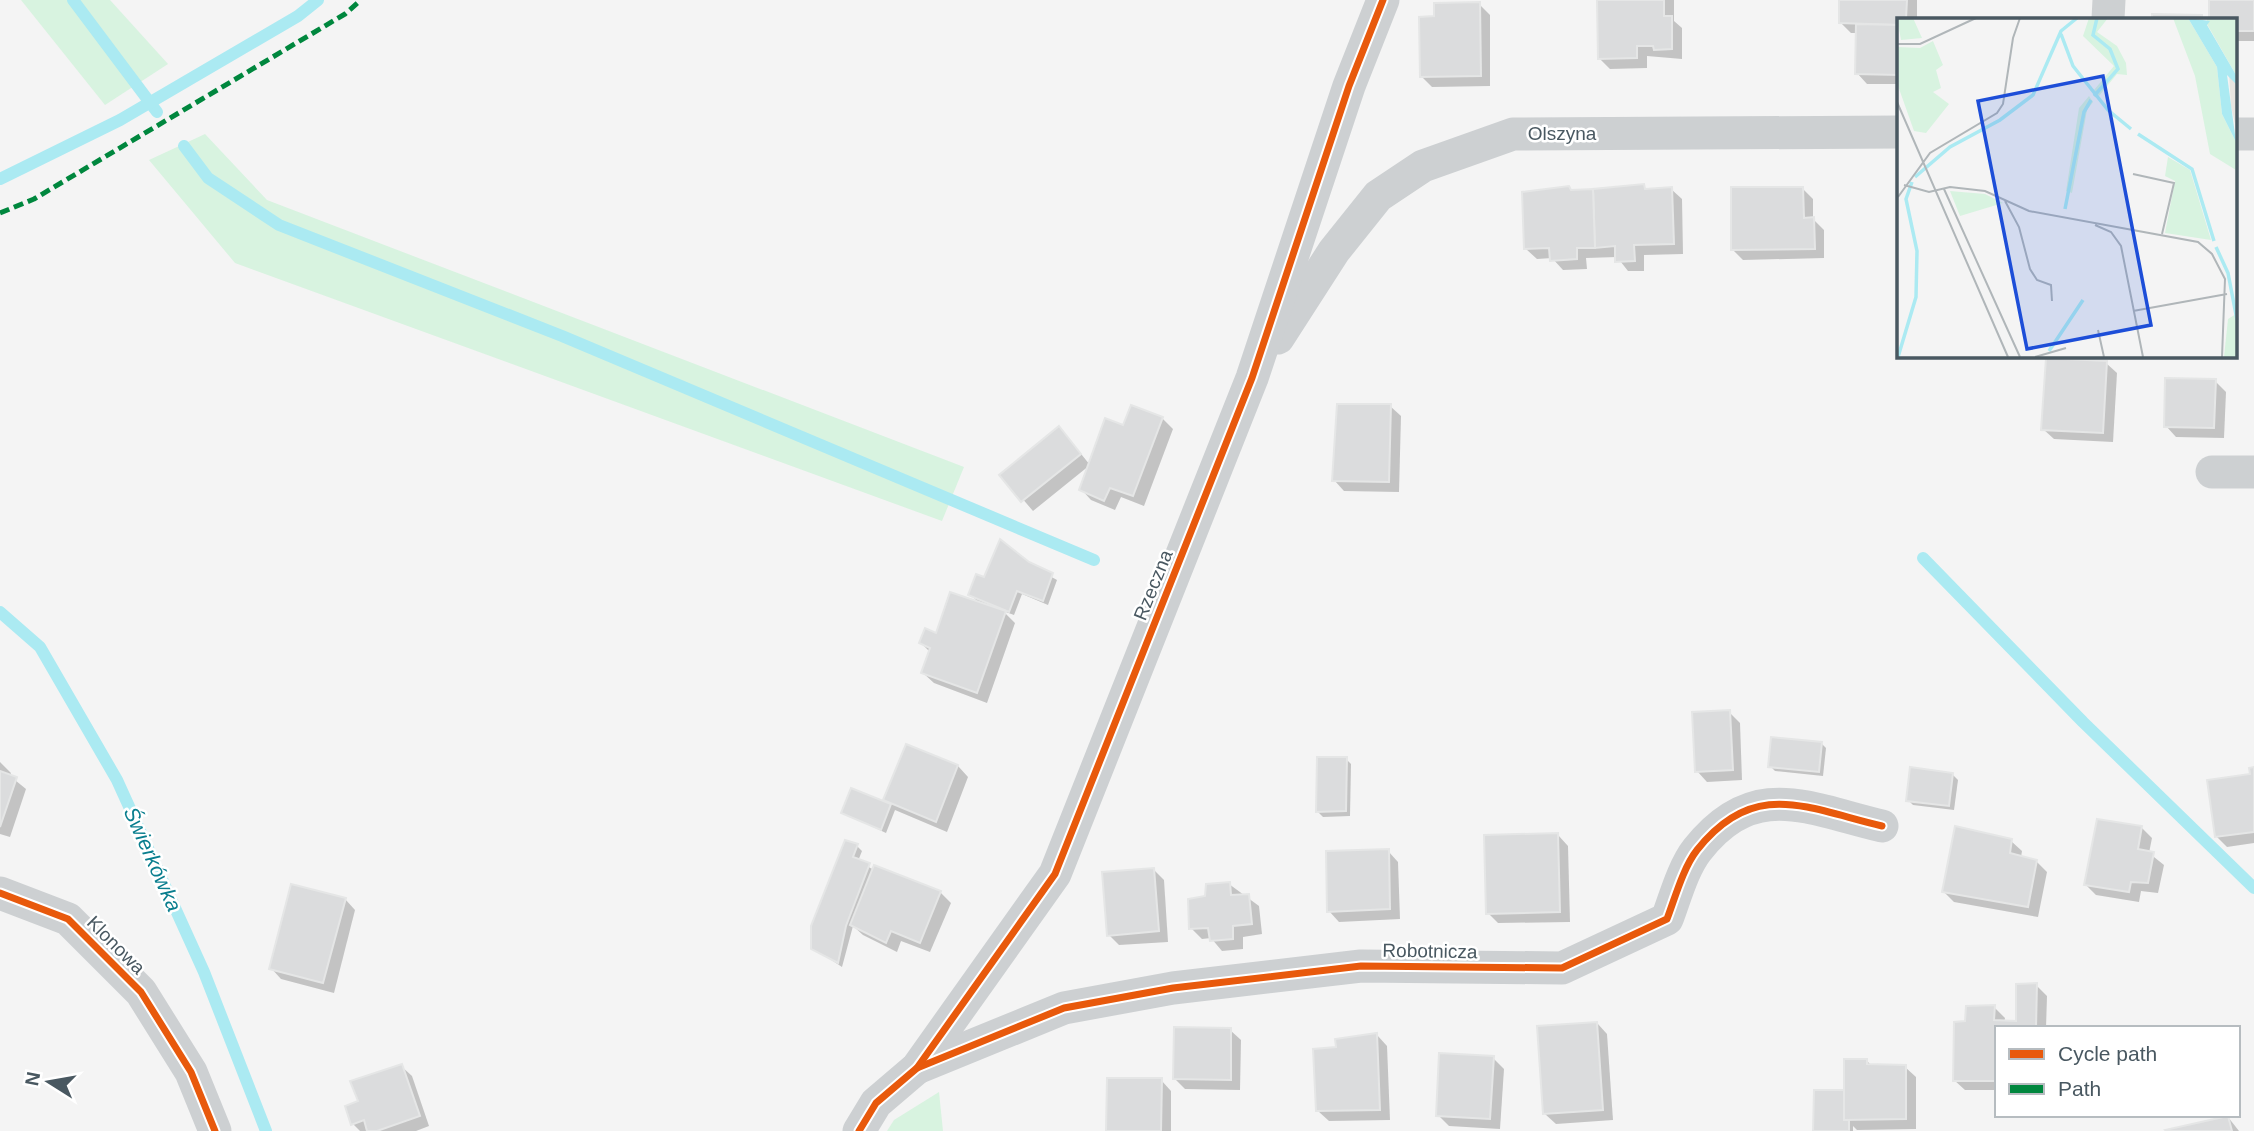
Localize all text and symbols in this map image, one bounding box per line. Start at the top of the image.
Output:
inset map [1897,18,2236,357]
street label: Olszyna [1528,123,1597,144]
street label: Rzeczna [1129,546,1177,623]
water label: Świerkówka [120,803,186,915]
street label: Klonowa [83,912,149,978]
street label: Robotnicza [1382,940,1478,962]
legend [1995,1026,2240,1117]
text: Cycle path [2058,1042,2157,1065]
north arrow [14,1047,84,1117]
text: N [21,1070,44,1088]
text: Path [2058,1077,2101,1100]

